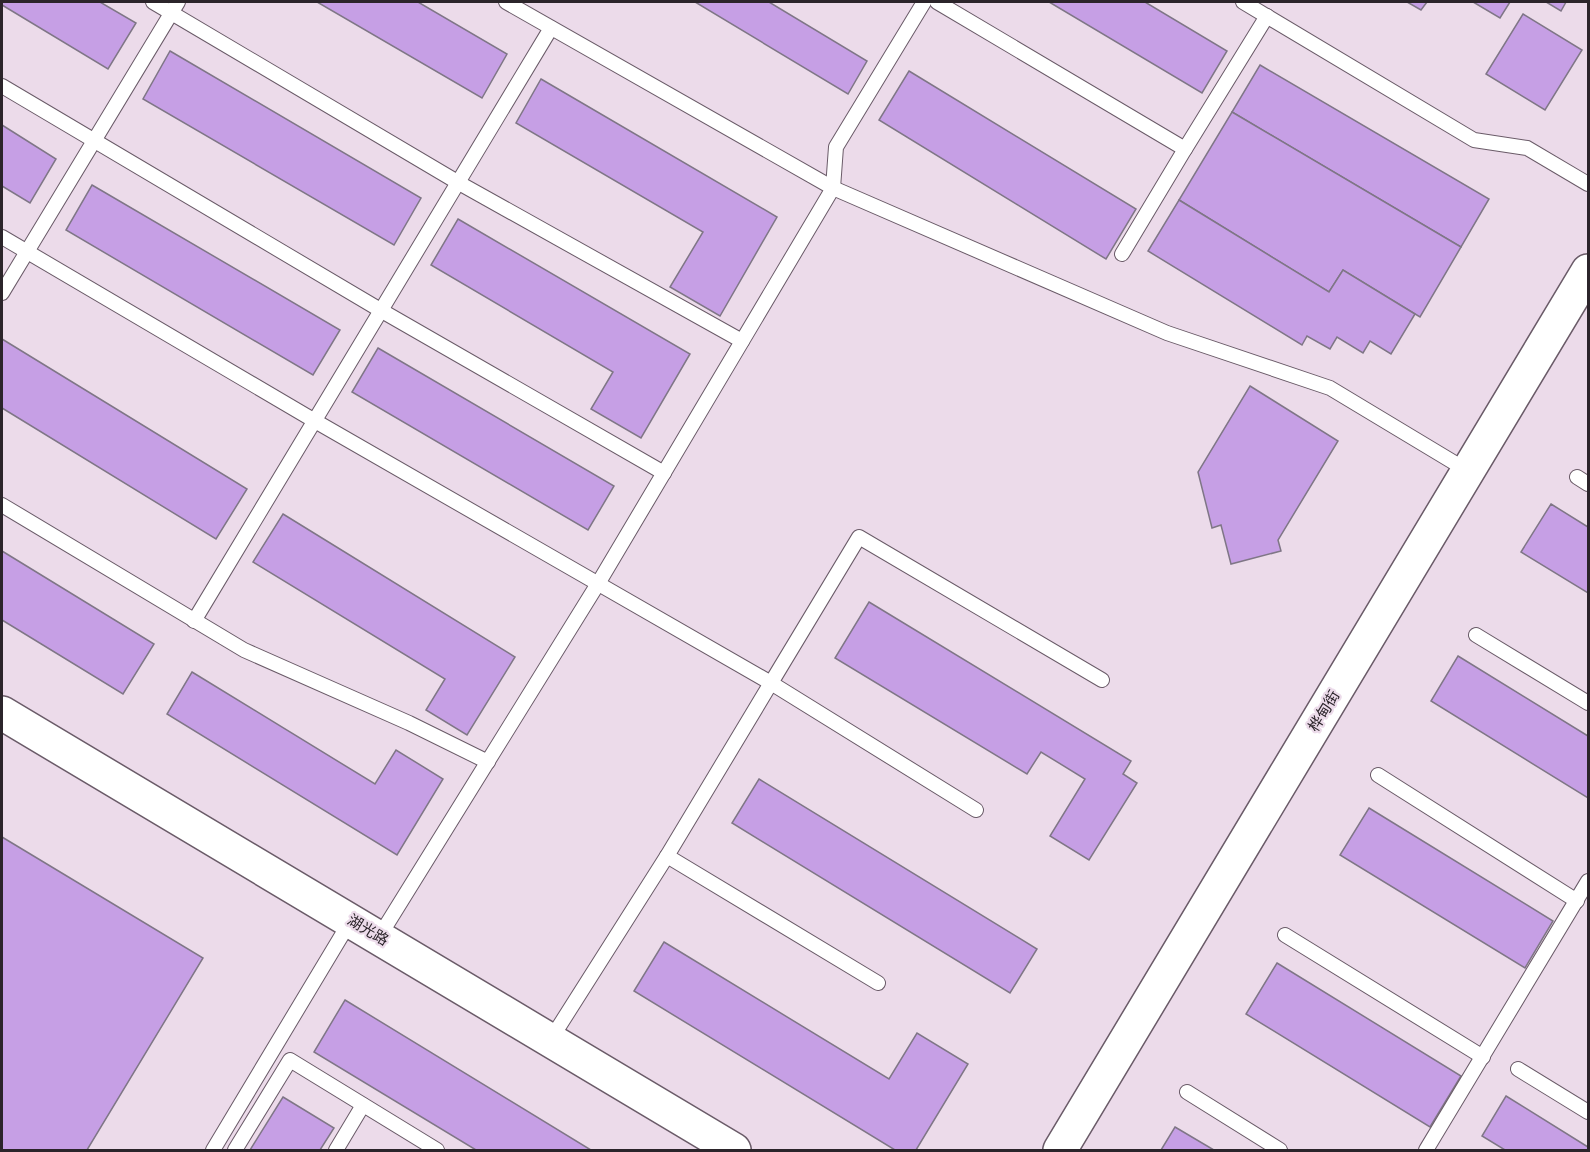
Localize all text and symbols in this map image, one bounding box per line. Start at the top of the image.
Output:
street label: 桦甸街 [1304,687,1344,735]
street label: 湖光路 [344,910,392,950]

